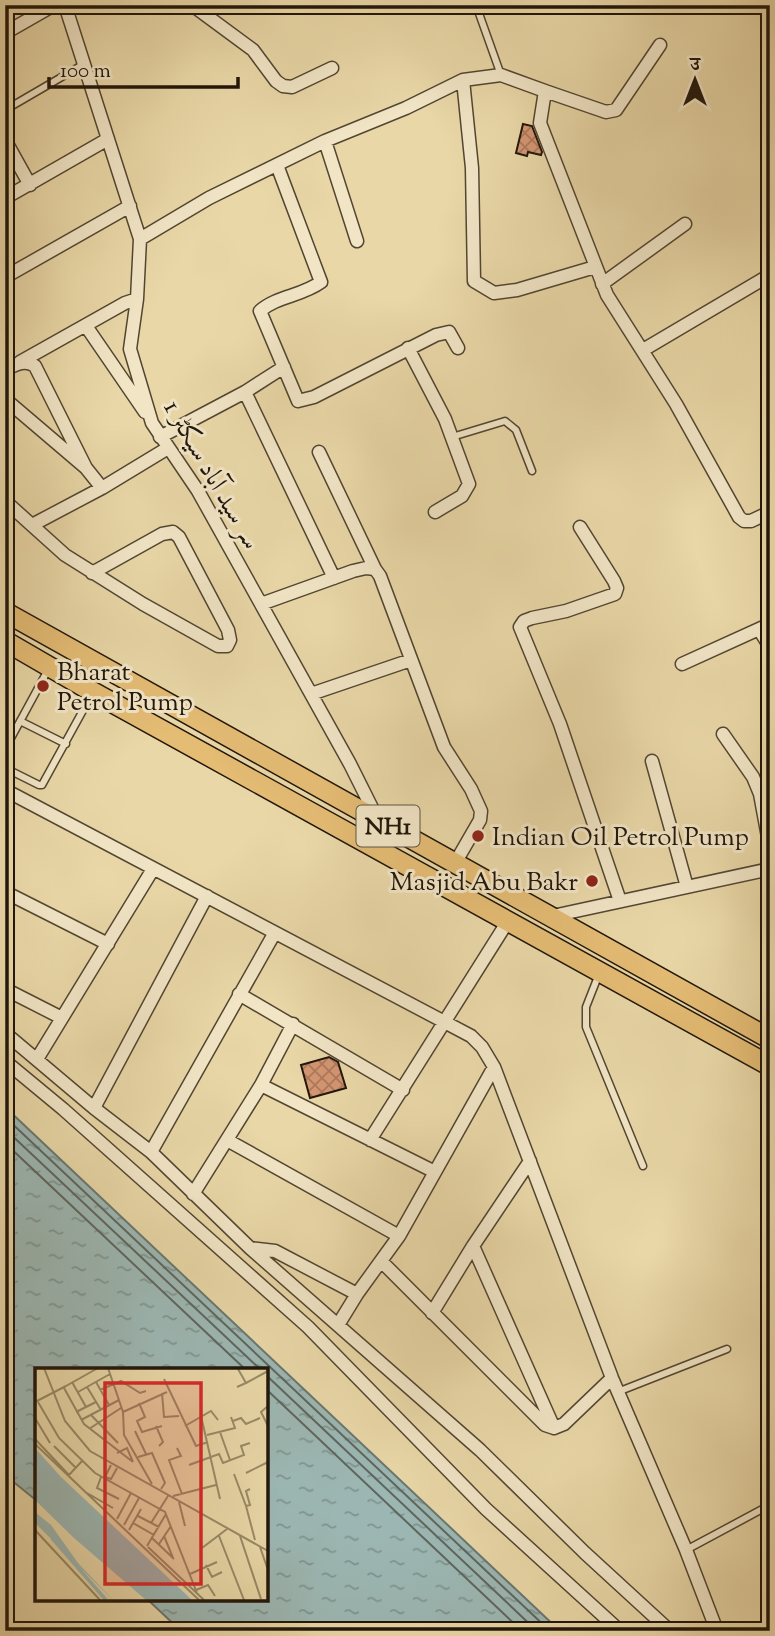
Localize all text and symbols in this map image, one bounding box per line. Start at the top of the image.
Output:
scale bar [49,46,238,90]
north arrow [660,46,730,116]
text: उ [688,52,701,79]
text: 100 m [60,57,111,87]
street label: سر سید آباد سیکٹر 1 [153,394,269,557]
place label: Bharat Petrol Pump [57,655,193,722]
marker: Bharat Petrol Pump [35,678,51,694]
road number: NH1 [356,806,420,846]
place label: Indian Oil Petrol Pump [492,820,749,857]
marker: Indian Oil Petrol Pump [470,828,486,844]
place label: Masjid Abu Bakr [390,865,578,902]
marker: Masjid Abu Bakr [584,873,600,889]
inset map [35,1368,268,1601]

